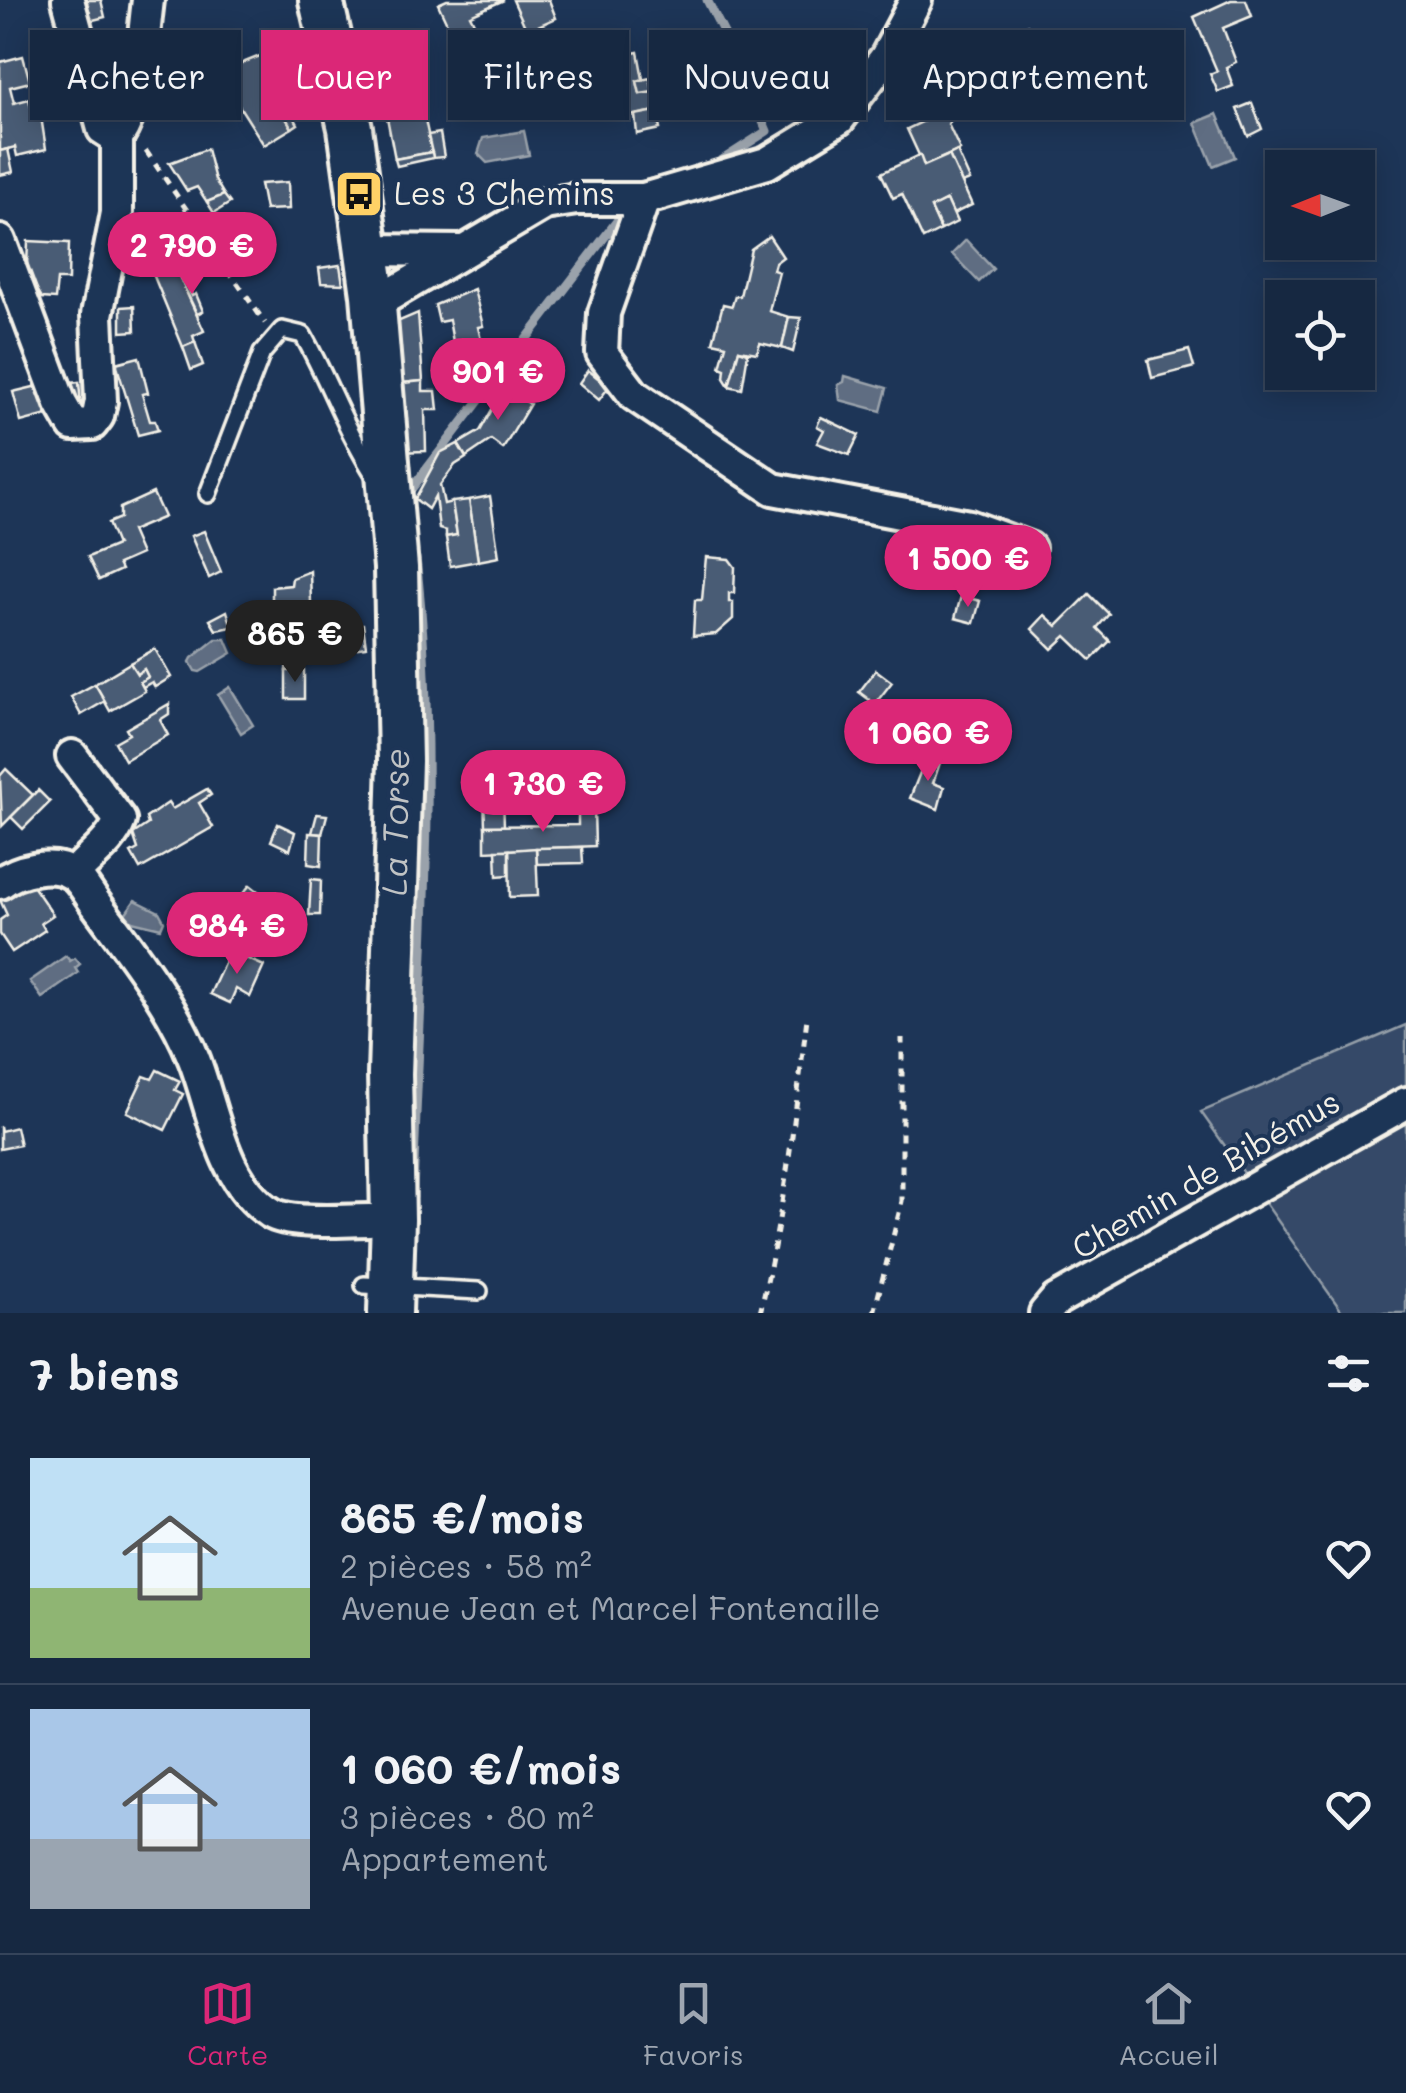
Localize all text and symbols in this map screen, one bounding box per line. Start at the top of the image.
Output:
chip: Acheter [30,30,241,120]
chip: Louer [261,30,428,120]
chip: Filtres [448,30,629,120]
chip: Nouveau [649,30,866,120]
chip: Appartement [886,30,1184,120]
north arrow [1265,150,1375,260]
map controls [1265,150,1375,390]
bus stop icon: Les 3 Chemins [333,168,385,220]
place label: Les 3 Chemins [394,171,615,213]
pin: 2 790 € [100,212,284,297]
text: 2 790 € [130,223,254,265]
button: locate [1265,280,1375,390]
pin: 901 € [428,338,568,423]
text: 901 € [452,349,544,391]
pin: 1 500 € [876,525,1060,610]
text: 1 500 € [906,536,1030,578]
pin: 865 € [225,600,365,685]
text: 865 € [247,611,343,653]
pin: 1 060 € [836,699,1020,784]
text: 1 060 € [866,710,990,752]
water label: La Torse [370,748,418,896]
pin: 1 730 € [451,750,635,835]
text: 1 730 € [483,761,603,803]
pin: 984 € [167,892,307,977]
text: 984 € [189,903,285,945]
street label: Chemin de Bibémus [1063,1079,1347,1267]
text: 7 biens [30,1346,180,1401]
icon: filters [1321,1346,1376,1401]
text: 865 €/mois [340,1489,584,1544]
icon: home [110,1498,230,1618]
icon: heart [1321,1531,1376,1586]
text: 2 pièces · 58 m² [340,1544,592,1586]
text: Avenue Jean et Marcel Fontenaille [340,1586,881,1628]
text: 1 060 €/mois [340,1740,621,1795]
icon: home [110,1749,230,1869]
icon: heart [1321,1782,1376,1837]
text: 3 pièces · 80 m² [340,1795,594,1837]
text: Appartement [340,1837,549,1879]
tab: Carte [187,1976,268,2072]
tab: Favoris [643,1976,744,2072]
tab: Accueil [1118,1976,1219,2072]

